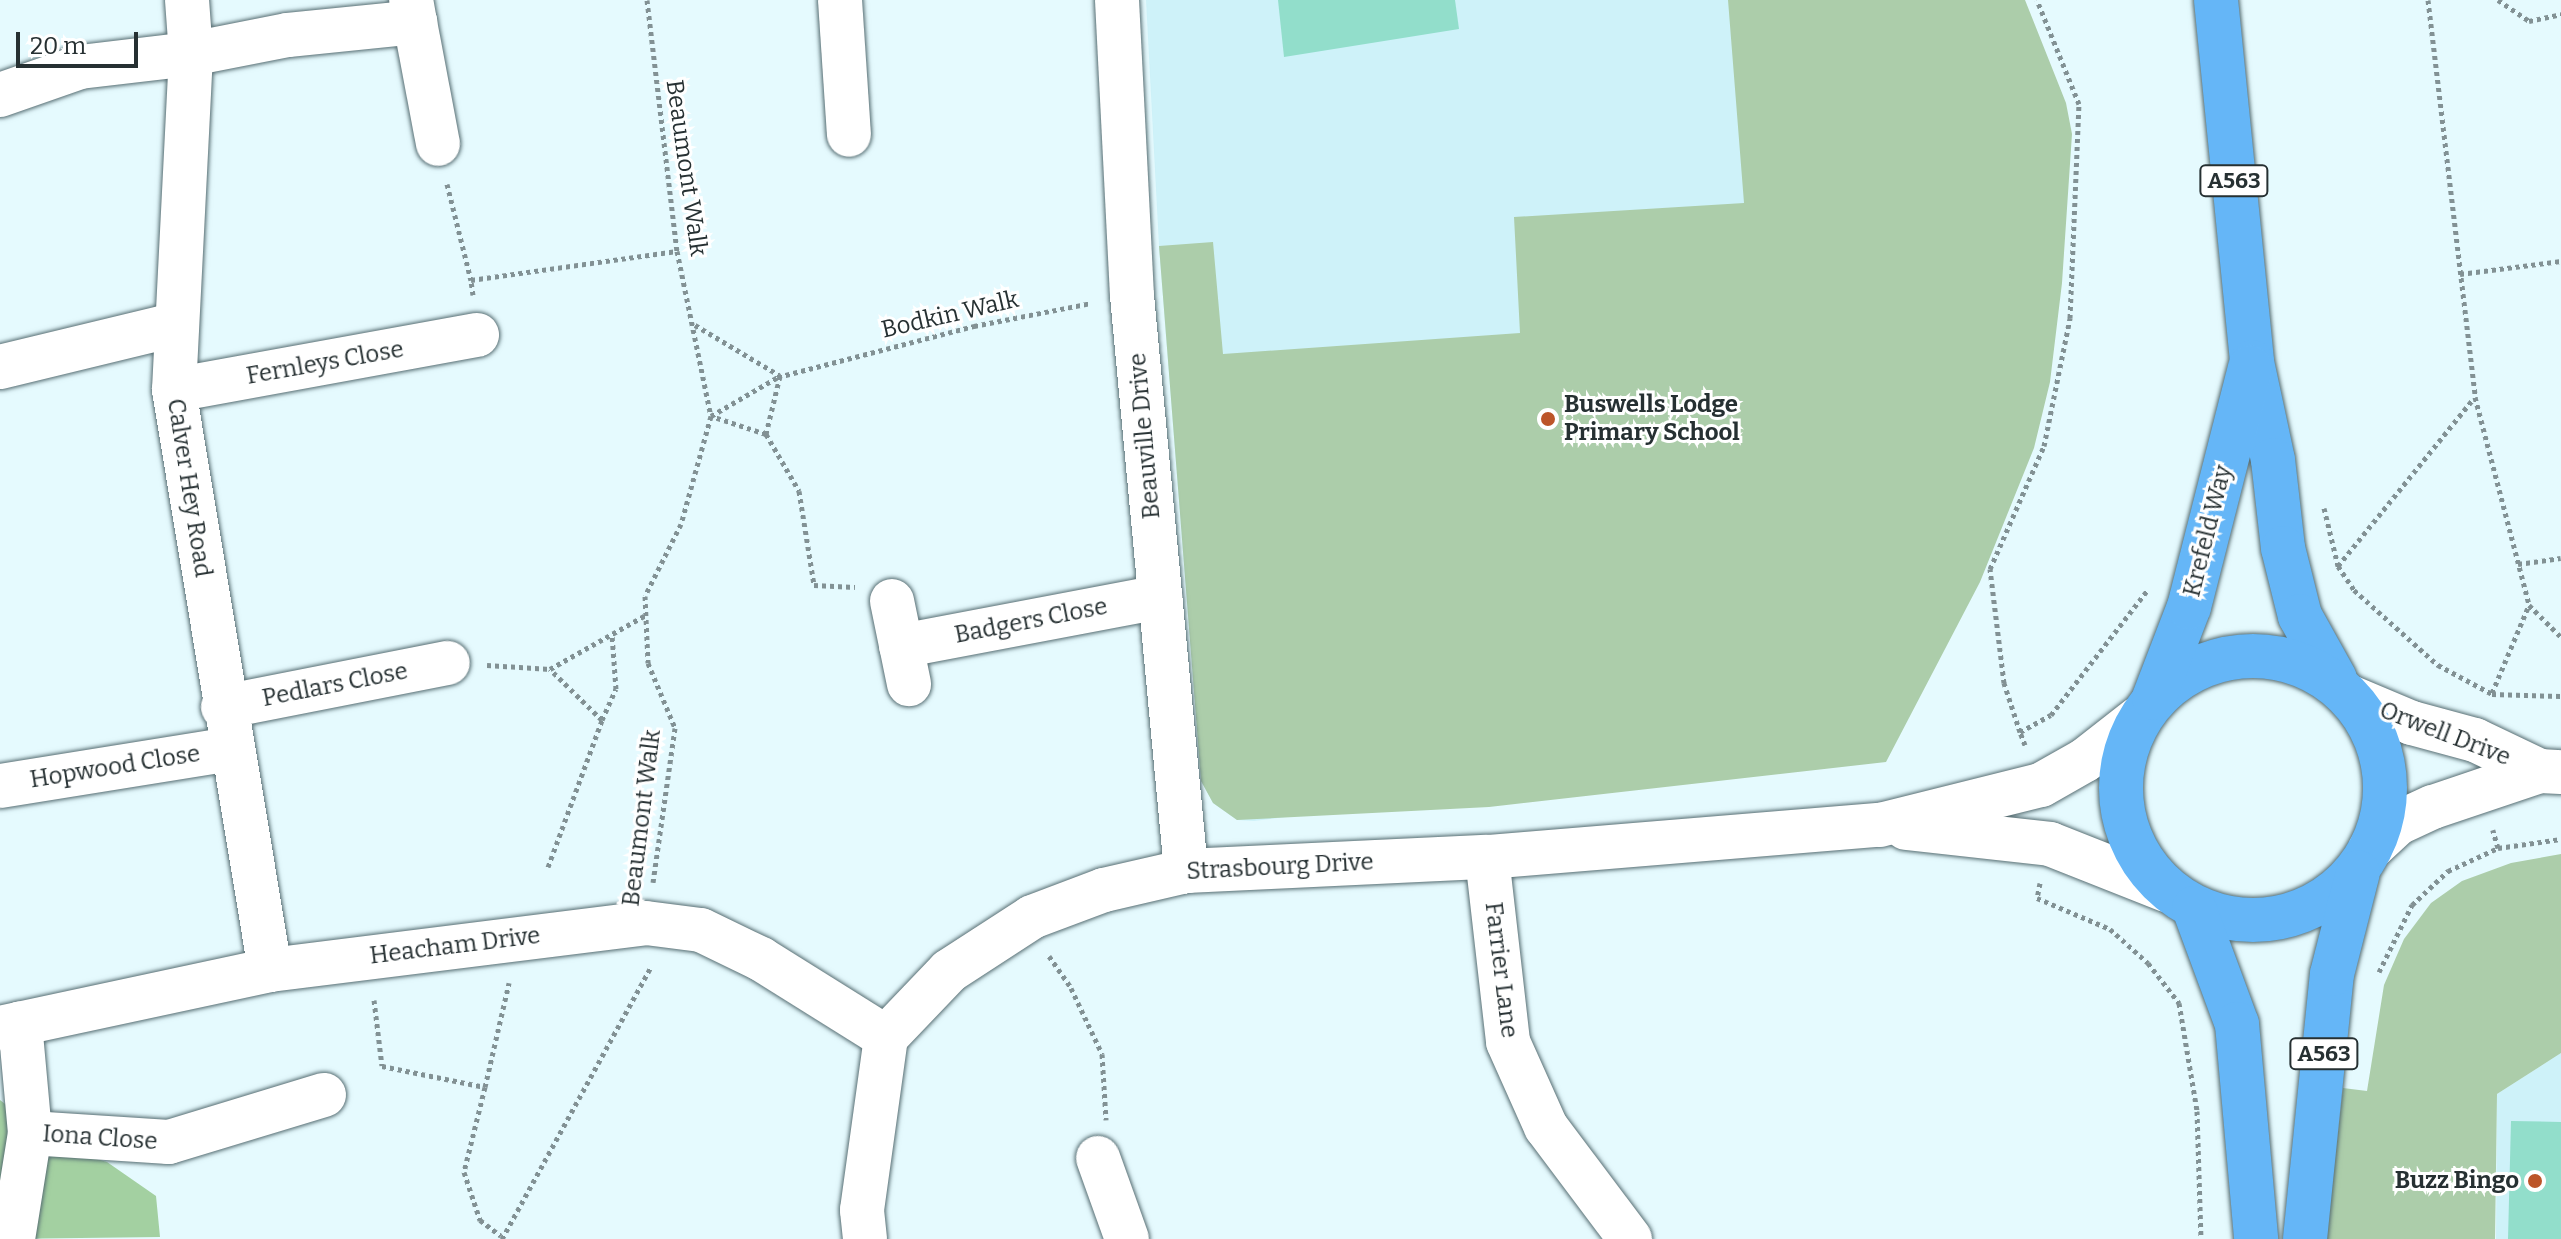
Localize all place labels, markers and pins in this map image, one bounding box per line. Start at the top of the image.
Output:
place label: Buswells Lodge Primary School [1564,391,1740,447]
marker: Buswells Lodge Primary School [1539,410,1557,428]
place label: Buzz Bingo [2395,1167,2519,1195]
marker: Buzz Bingo [2526,1172,2544,1190]

